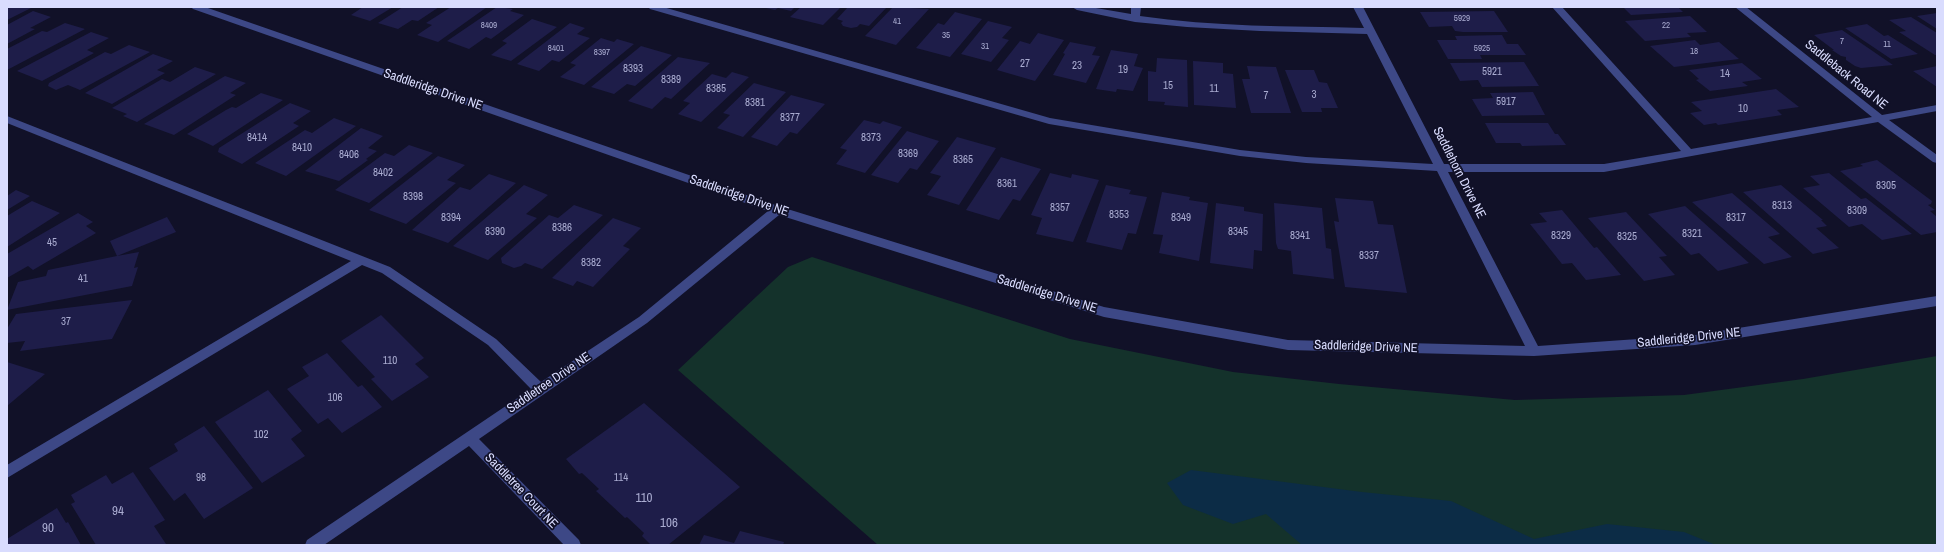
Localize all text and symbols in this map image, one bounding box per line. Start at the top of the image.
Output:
house number: 5929 [1454,14,1470,24]
house number: 41 [893,17,901,27]
house number: 8409 [481,21,497,31]
house number: 22 [1662,21,1670,31]
house number: 35 [942,31,950,41]
street label: Saddleback Road NE [1801,37,1891,113]
house number: 7 [1840,37,1844,47]
house number: 11 [1883,40,1891,50]
house number: 31 [981,42,989,52]
house number: 8401 [548,44,564,54]
house number: 5925 [1474,44,1490,54]
house number: 18 [1690,47,1698,57]
house number: 8397 [594,48,610,58]
house number: 27 [1020,57,1030,71]
house number: 23 [1072,59,1082,73]
house number: 8393 [623,62,643,76]
house number: 19 [1118,63,1128,77]
house number: 5921 [1482,65,1502,79]
street label: Saddleridge Drive NE [381,66,485,114]
house number: 14 [1720,67,1730,81]
house number: 8389 [661,73,681,87]
house number: 15 [1163,79,1173,93]
house number: 8385 [706,82,726,96]
house number: 11 [1209,82,1219,96]
house number: 3 [1311,88,1317,102]
house number: 7 [1263,89,1269,103]
house number: 5917 [1496,95,1516,109]
house number: 8381 [745,96,765,110]
house number: 10 [1738,102,1748,116]
house number: 8377 [780,111,800,125]
street label: Saddlehorn Drive NE [1429,125,1489,221]
house number: 8414 [247,131,267,145]
house number: 8373 [861,131,881,145]
house number: 8410 [292,141,312,155]
house number: 8369 [898,147,918,161]
house number: 8406 [339,148,359,162]
house number: 8365 [953,153,973,167]
house number: 8402 [373,166,393,180]
street label: Saddleridge Drive NE [687,172,791,220]
house number: 8361 [997,177,1017,191]
house number: 8305 [1876,179,1896,193]
house number: 8398 [403,190,423,204]
house number: 8313 [1772,199,1792,213]
house number: 8357 [1050,201,1070,215]
house number: 8309 [1847,204,1867,218]
house number: 8353 [1109,208,1129,222]
house number: 8394 [441,211,461,225]
house number: 8349 [1171,211,1191,225]
house number: 8317 [1726,211,1746,225]
house number: 8386 [552,221,572,235]
house number: 8390 [485,225,505,239]
house number: 8345 [1228,225,1248,239]
house number: 8321 [1682,227,1702,241]
house number: 8341 [1290,229,1310,243]
house number: 8329 [1551,229,1571,243]
house number: 8325 [1617,230,1637,244]
house number: 45 [47,236,57,250]
house number: 8337 [1359,249,1379,263]
house number: 8382 [581,256,601,270]
street label: Saddleridge Drive NE [995,271,1099,317]
house number: 41 [78,272,88,286]
house number: 37 [61,315,71,329]
street label: Saddleridge Drive NE [1637,325,1741,351]
street label: Saddleridge Drive NE [1314,337,1418,357]
street label: Saddletree Drive NE [504,349,594,417]
house number: 110 [383,354,397,368]
house number: 106 [327,391,343,405]
house number: 102 [253,428,269,442]
street label: Saddletree Court NE [481,450,561,532]
house number: 98 [196,471,206,485]
house number: 114 [614,471,628,485]
house number: 110 [635,491,653,507]
house number: 94 [112,504,124,520]
house number: 106 [660,516,678,532]
house number: 90 [42,521,54,537]

